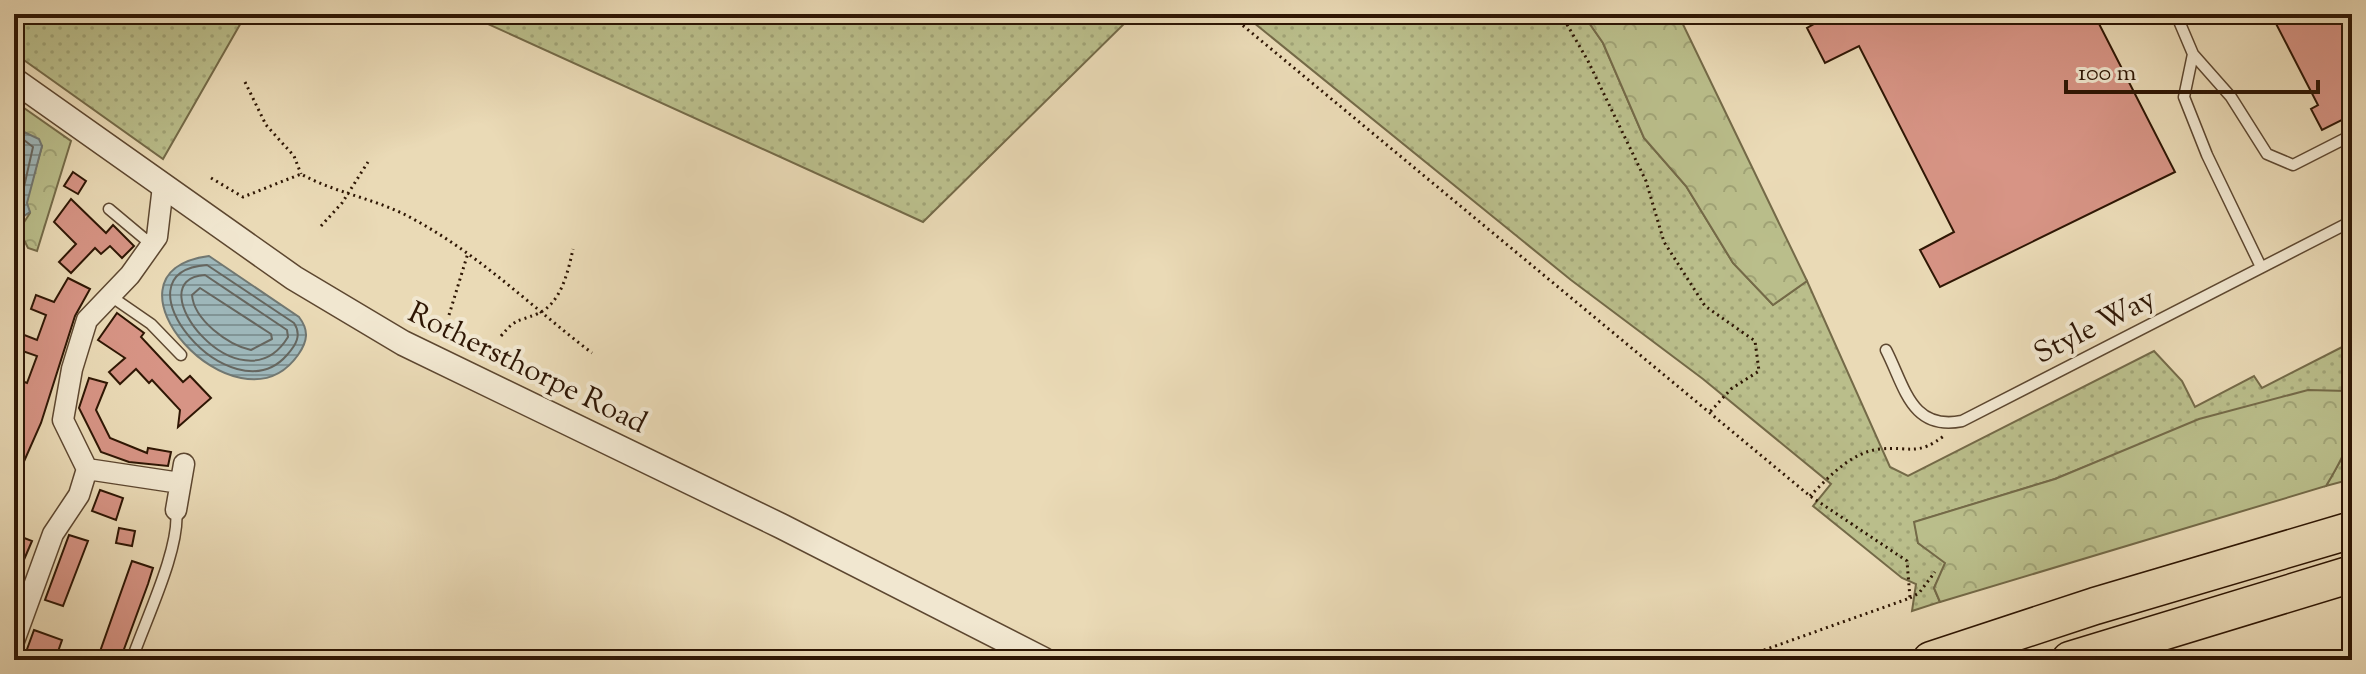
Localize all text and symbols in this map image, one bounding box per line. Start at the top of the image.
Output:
scale bar [2066,44,2318,94]
text: 100 m [2078,57,2136,91]
street label: Style Way [2027,278,2163,376]
street label: Rothersthorpe Road [400,293,654,446]

